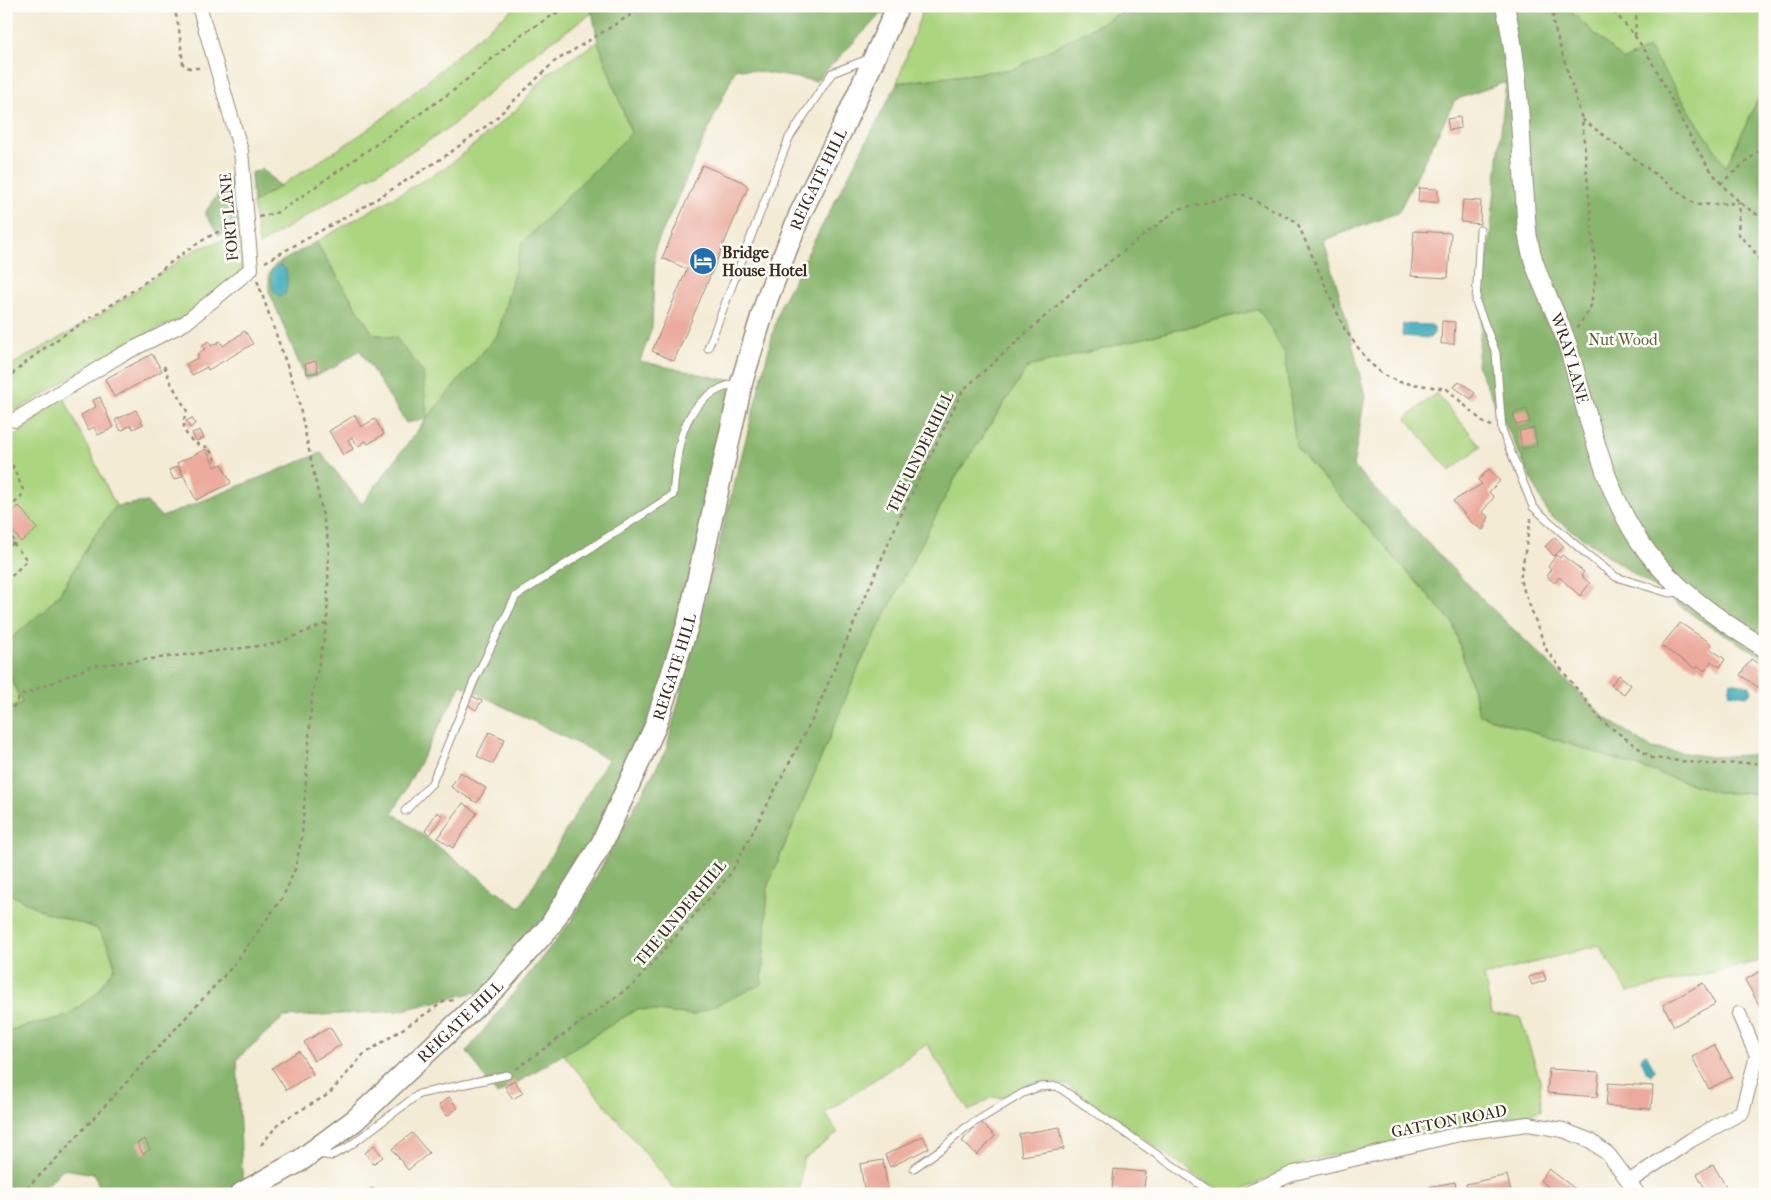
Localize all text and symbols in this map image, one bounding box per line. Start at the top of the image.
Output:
street label: REIGATE HILL [785,125,851,233]
street label: FORT LANE [216,172,242,262]
place label: Bridge House Hotel [722,243,808,280]
hotel icon: Bridge House Hotel [688,246,718,276]
street label: WRAY LANE [1546,309,1593,406]
park label: Nut Wood [1588,330,1658,349]
street label: THE UNDERHILL [882,388,958,516]
street label: REIGATE HILL [648,611,700,723]
street label: THE UNDERHILL [630,856,730,970]
street label: REIGATE HILL [413,976,507,1066]
street label: GATTON ROAD [1390,1100,1508,1142]

